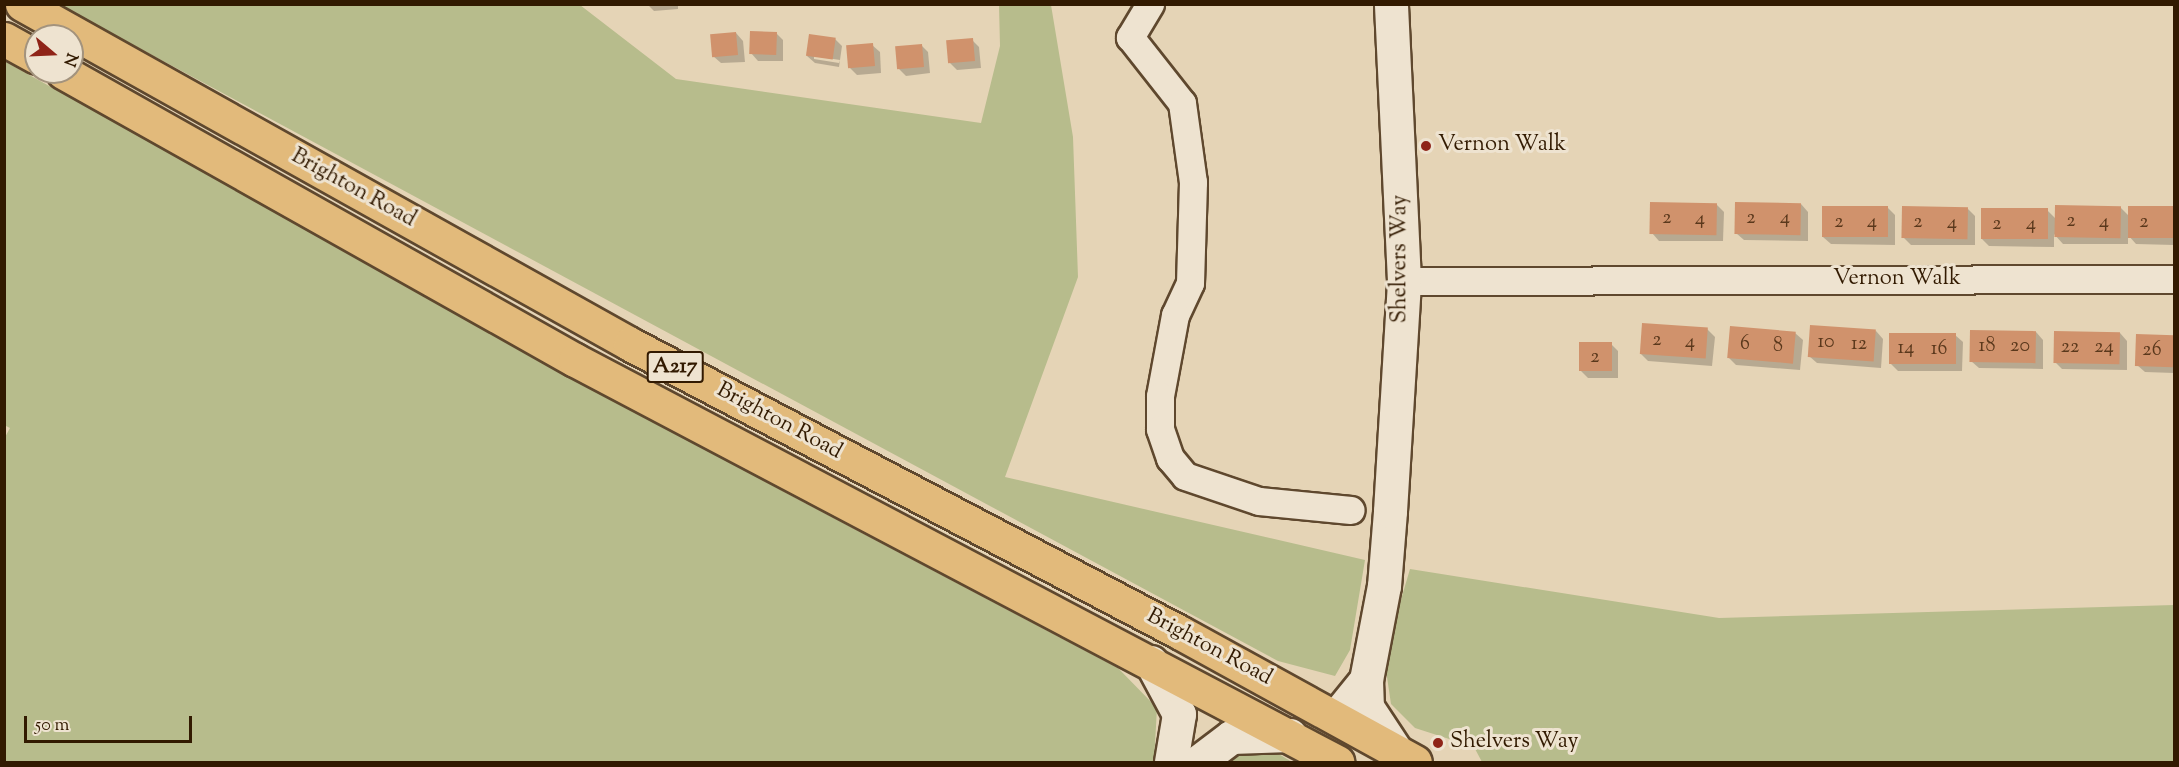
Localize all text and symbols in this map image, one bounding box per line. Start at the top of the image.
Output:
north arrow [24,24,84,84]
text: N [57,50,83,69]
place label: Vernon Walk [1438,133,1566,159]
marker: Vernon Walk [1419,139,1433,153]
street label: Brighton Road [286,144,420,234]
street label: Shelvers Way [1388,195,1414,323]
house number: 2 [1662,206,1672,230]
house number: 2 [1746,206,1756,230]
house number: 4 [1780,206,1790,230]
house number: 4 [1695,207,1705,231]
house number: 2 [2066,209,2076,233]
house number: 2 [1834,210,1844,234]
house number: 4 [1867,210,1877,234]
house number: 2 [1913,210,1923,234]
house number: 4 [2099,210,2109,234]
house number: 2 [2139,210,2149,234]
house number: 4 [1947,211,1957,235]
house number: 2 [1992,212,2002,236]
house number: 4 [2026,212,2036,236]
street label: Vernon Walk [1833,267,1961,293]
house number: 2 [1652,328,1662,352]
house number: 4 [1685,330,1695,354]
house number: 10 [1817,330,1835,354]
house number: 6 [1740,332,1750,356]
house number: 12 [1851,332,1867,356]
house number: 8 [1773,334,1783,358]
house number: 18 [1979,334,1995,358]
house number: 20 [2010,334,2030,358]
house number: 22 [2061,335,2079,359]
house number: 24 [2094,335,2114,359]
house number: 14 [1898,336,1914,360]
house number: 16 [1931,337,1947,361]
house number: 26 [2142,338,2162,362]
house number: 2 [1590,345,1600,369]
road number: A217 [646,349,704,385]
street label: Brighton Road [712,378,846,466]
street label: Brighton Road [1142,604,1276,692]
scale bar [27,704,195,742]
text: 50 m [35,713,69,739]
place label: Shelvers Way [1450,730,1579,756]
marker: Shelvers Way [1431,736,1445,750]

